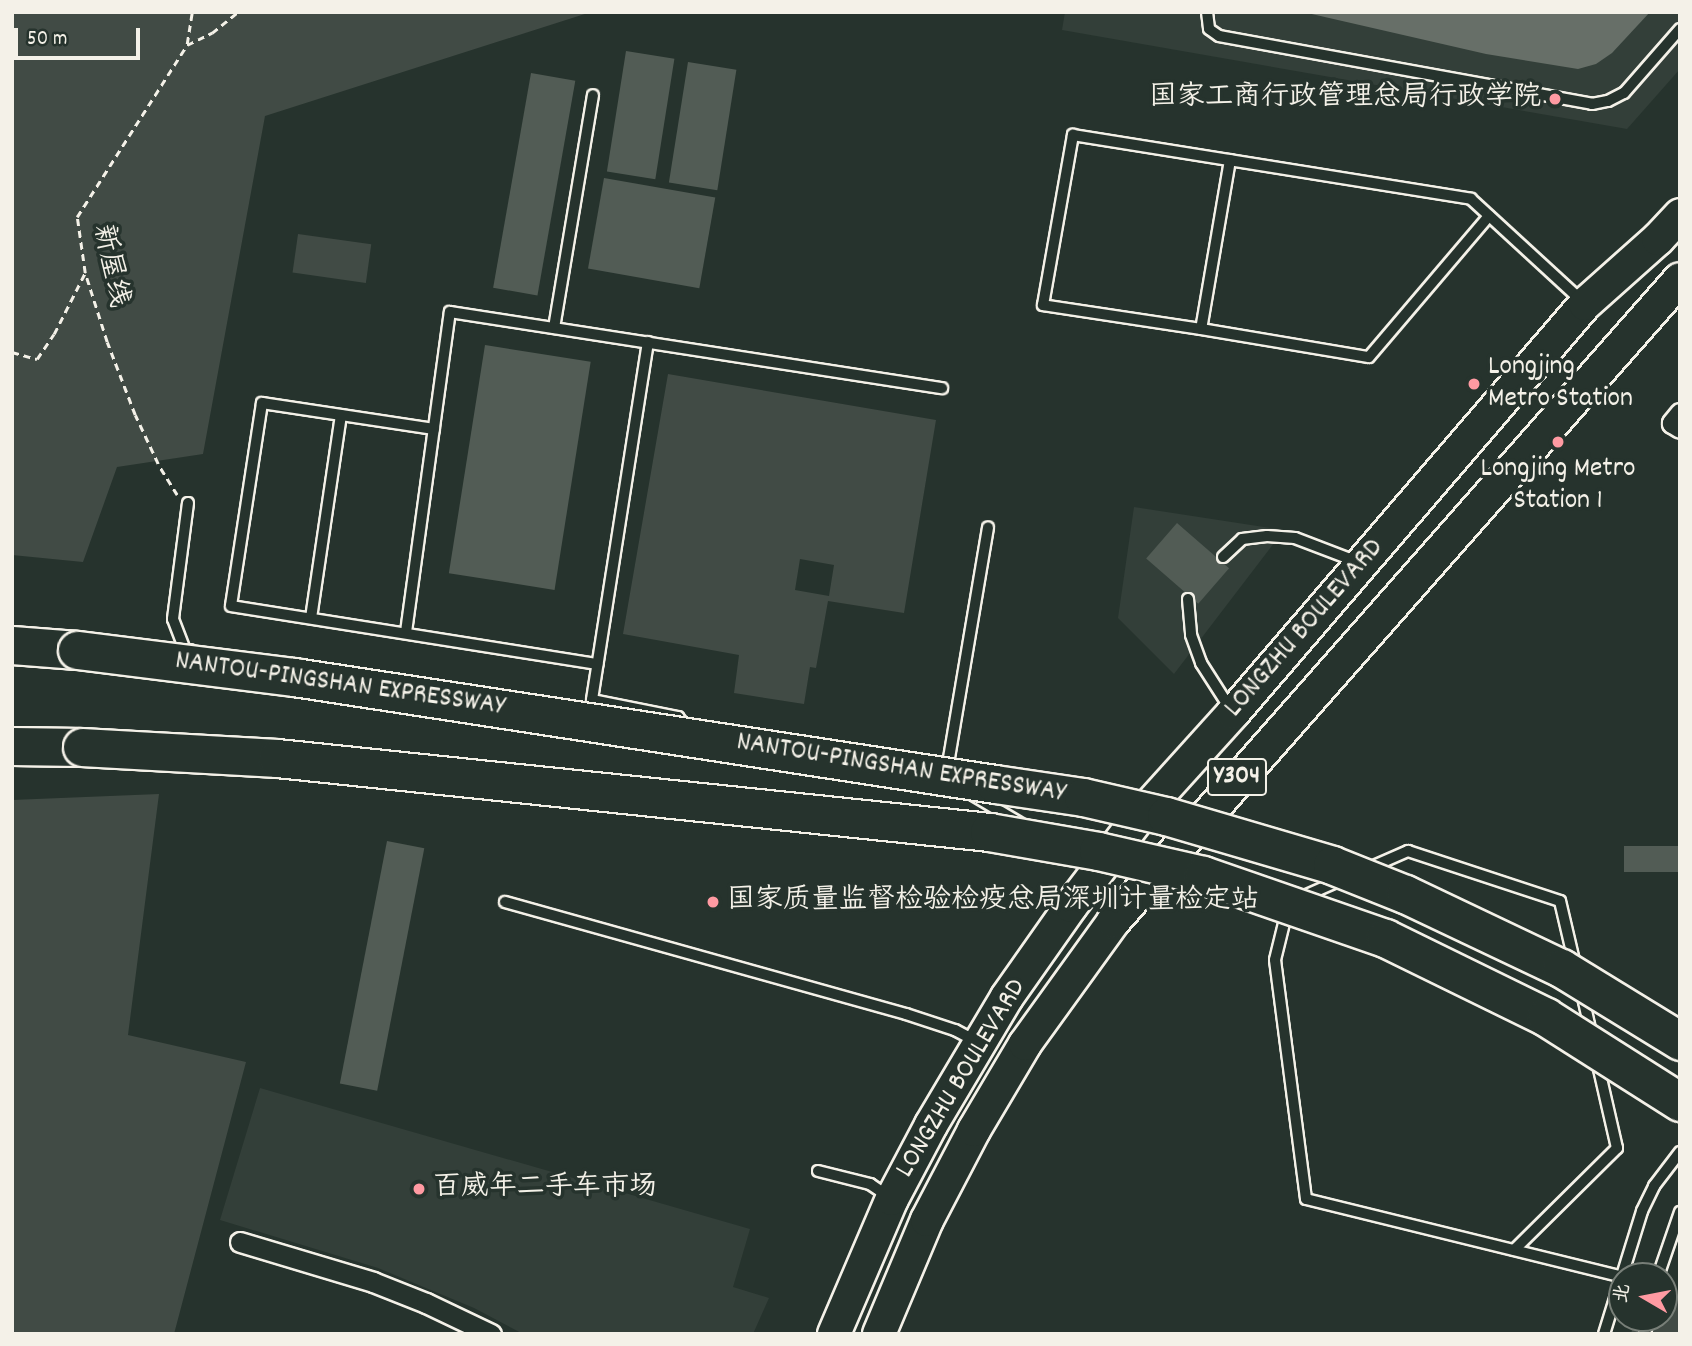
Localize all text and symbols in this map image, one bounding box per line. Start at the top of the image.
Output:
scale bar [18,14,144,58]
text: 50 m [27,25,67,55]
place label: 国家工商行政管理总局行政学院 [1149,82,1541,116]
marker: 国家工商行政管理总局行政学院 [1547,91,1563,107]
street label: 新屋线 [84,221,134,311]
place label: Longjing Metro Station [1488,351,1633,417]
marker: Longjing Metro Station [1466,376,1482,392]
marker: Longjing Metro Station 1 [1550,434,1566,450]
place label: Longjing Metro Station 1 [1480,453,1636,519]
street label: LONGZHU BOULEVARD [1218,533,1392,725]
street label: NANTOU-PINGSHAN EXPRESSWAY [173,645,507,725]
street label: NANTOU-PINGSHAN EXPRESSWAY [734,726,1068,812]
road number: Y304 [1206,754,1268,800]
place label: 国家质量监督检验检疫总局深圳计量检定站 [727,885,1259,919]
marker: 国家质量监督检验检疫总局深圳计量检定站 [705,894,721,910]
street label: LONGZHU BOULEVARD [889,974,1035,1184]
place label: 百威年二手车市场 [433,1172,657,1206]
marker: 百威年二手车市场 [411,1181,427,1197]
north arrow [1608,1262,1678,1332]
text: 北 [1609,1282,1639,1305]

